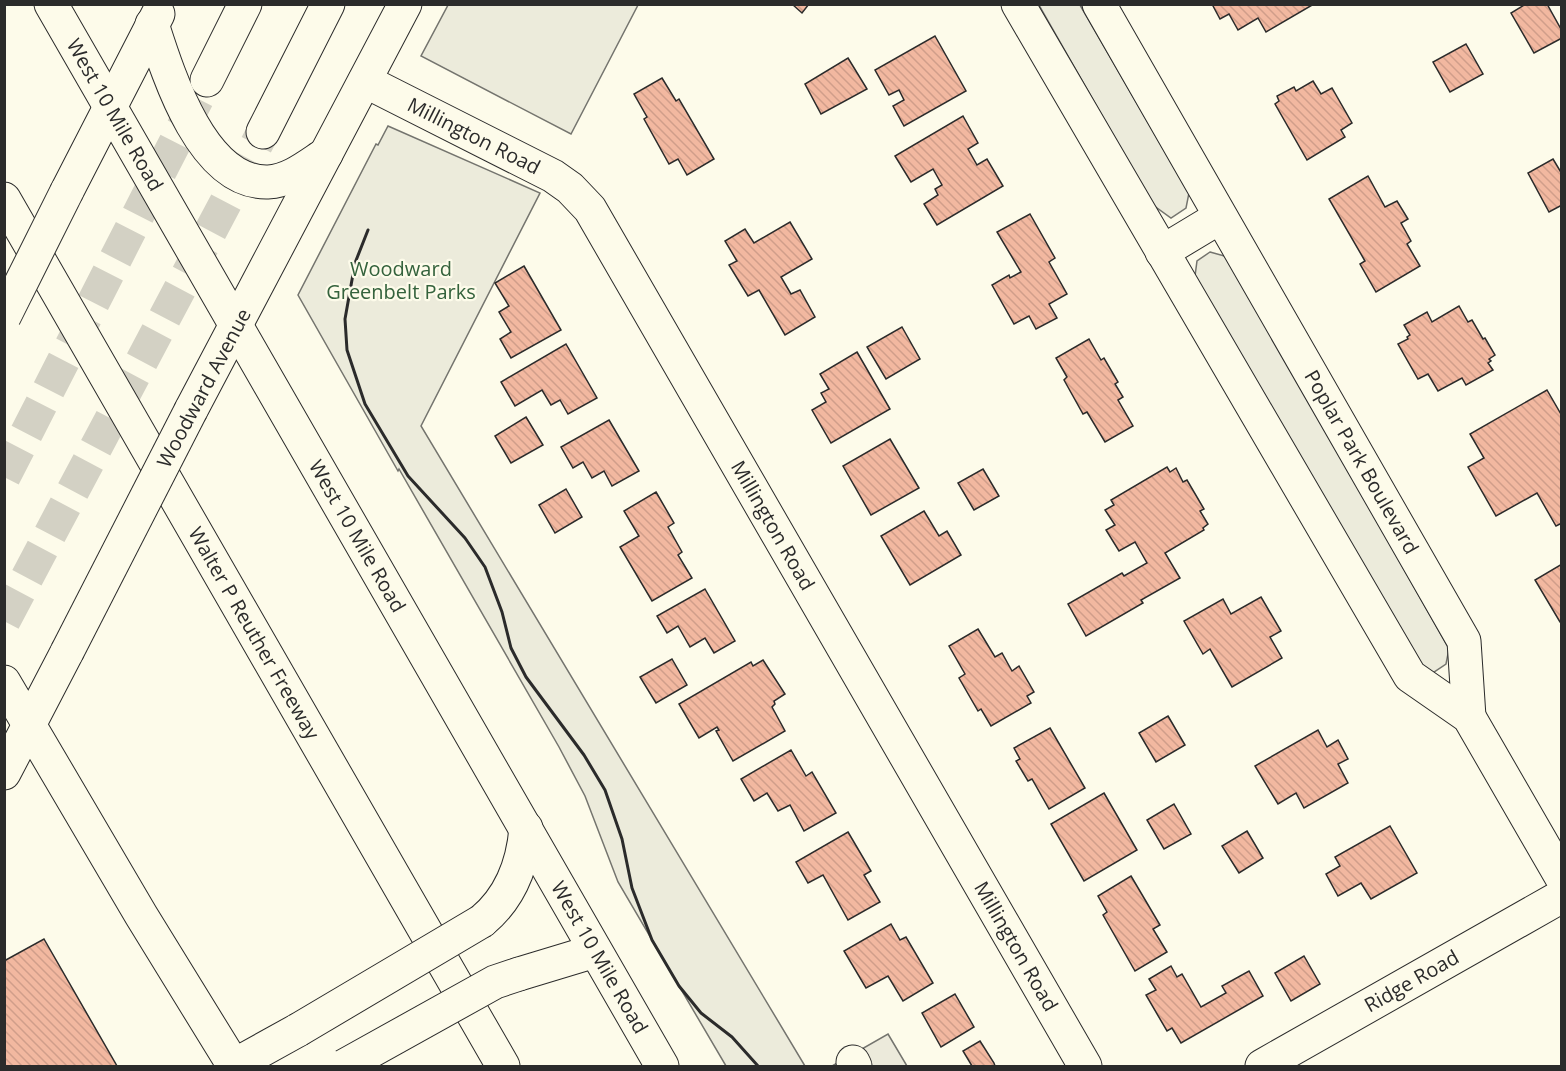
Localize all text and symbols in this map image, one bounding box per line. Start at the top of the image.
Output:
street label: West 10 Mile Road [61,33,170,196]
street label: Millington Road [403,91,545,180]
park label: Woodward Greenbelt Parks [326,255,476,305]
street label: Woodward Avenue [150,303,257,472]
street label: Poplar Park Boulevard [1299,365,1425,559]
street label: West 10 Mile Road [303,455,412,617]
street label: Millington Road [725,455,821,595]
street label: Walter P Reuther Freeway [182,522,327,745]
street label: West 10 Mile Road [545,876,655,1038]
street label: Millington Road [968,876,1064,1016]
street label: Ridge Road [1359,943,1464,1018]

